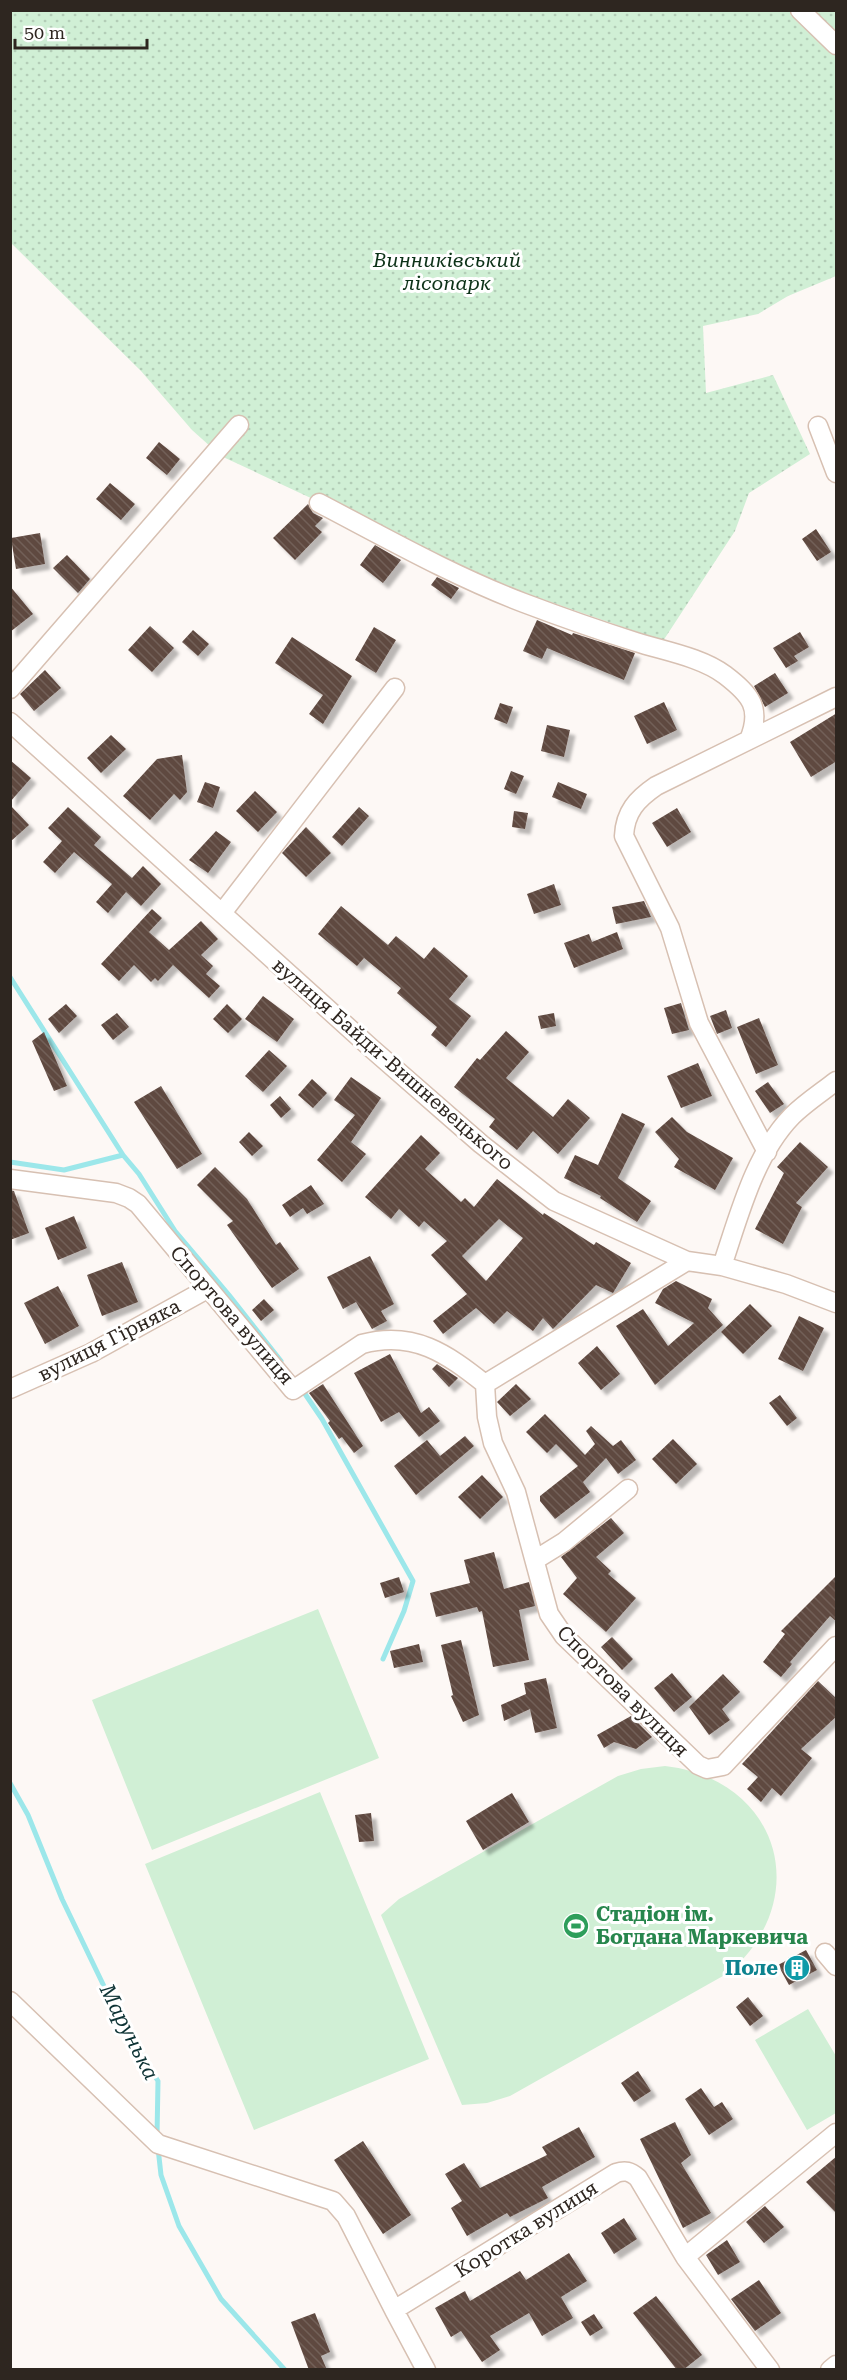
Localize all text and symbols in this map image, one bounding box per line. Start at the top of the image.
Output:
scale bar [15,12,147,50]
text: 50 m [24,22,65,43]
park label: Винниківський лісопарк [372,248,521,295]
street label: вулиця Байди-Вишневецького [268,953,518,1175]
street label: Спортова вулиця [165,1241,299,1389]
street label: вулиця Гірняка [34,1294,184,1386]
street label: Спортова вулиця [552,1620,694,1762]
place label: Стадіон ім. Богдана Маркевича [596,1902,808,1949]
sports icon: Стадіон ім. Богдана Маркевича [561,1911,591,1941]
building icon: Поле [782,1953,812,1983]
place label: Поле [725,1956,778,1980]
water label: Марунька [94,1979,163,2084]
street label: Коротка вулиця [450,2175,602,2283]

